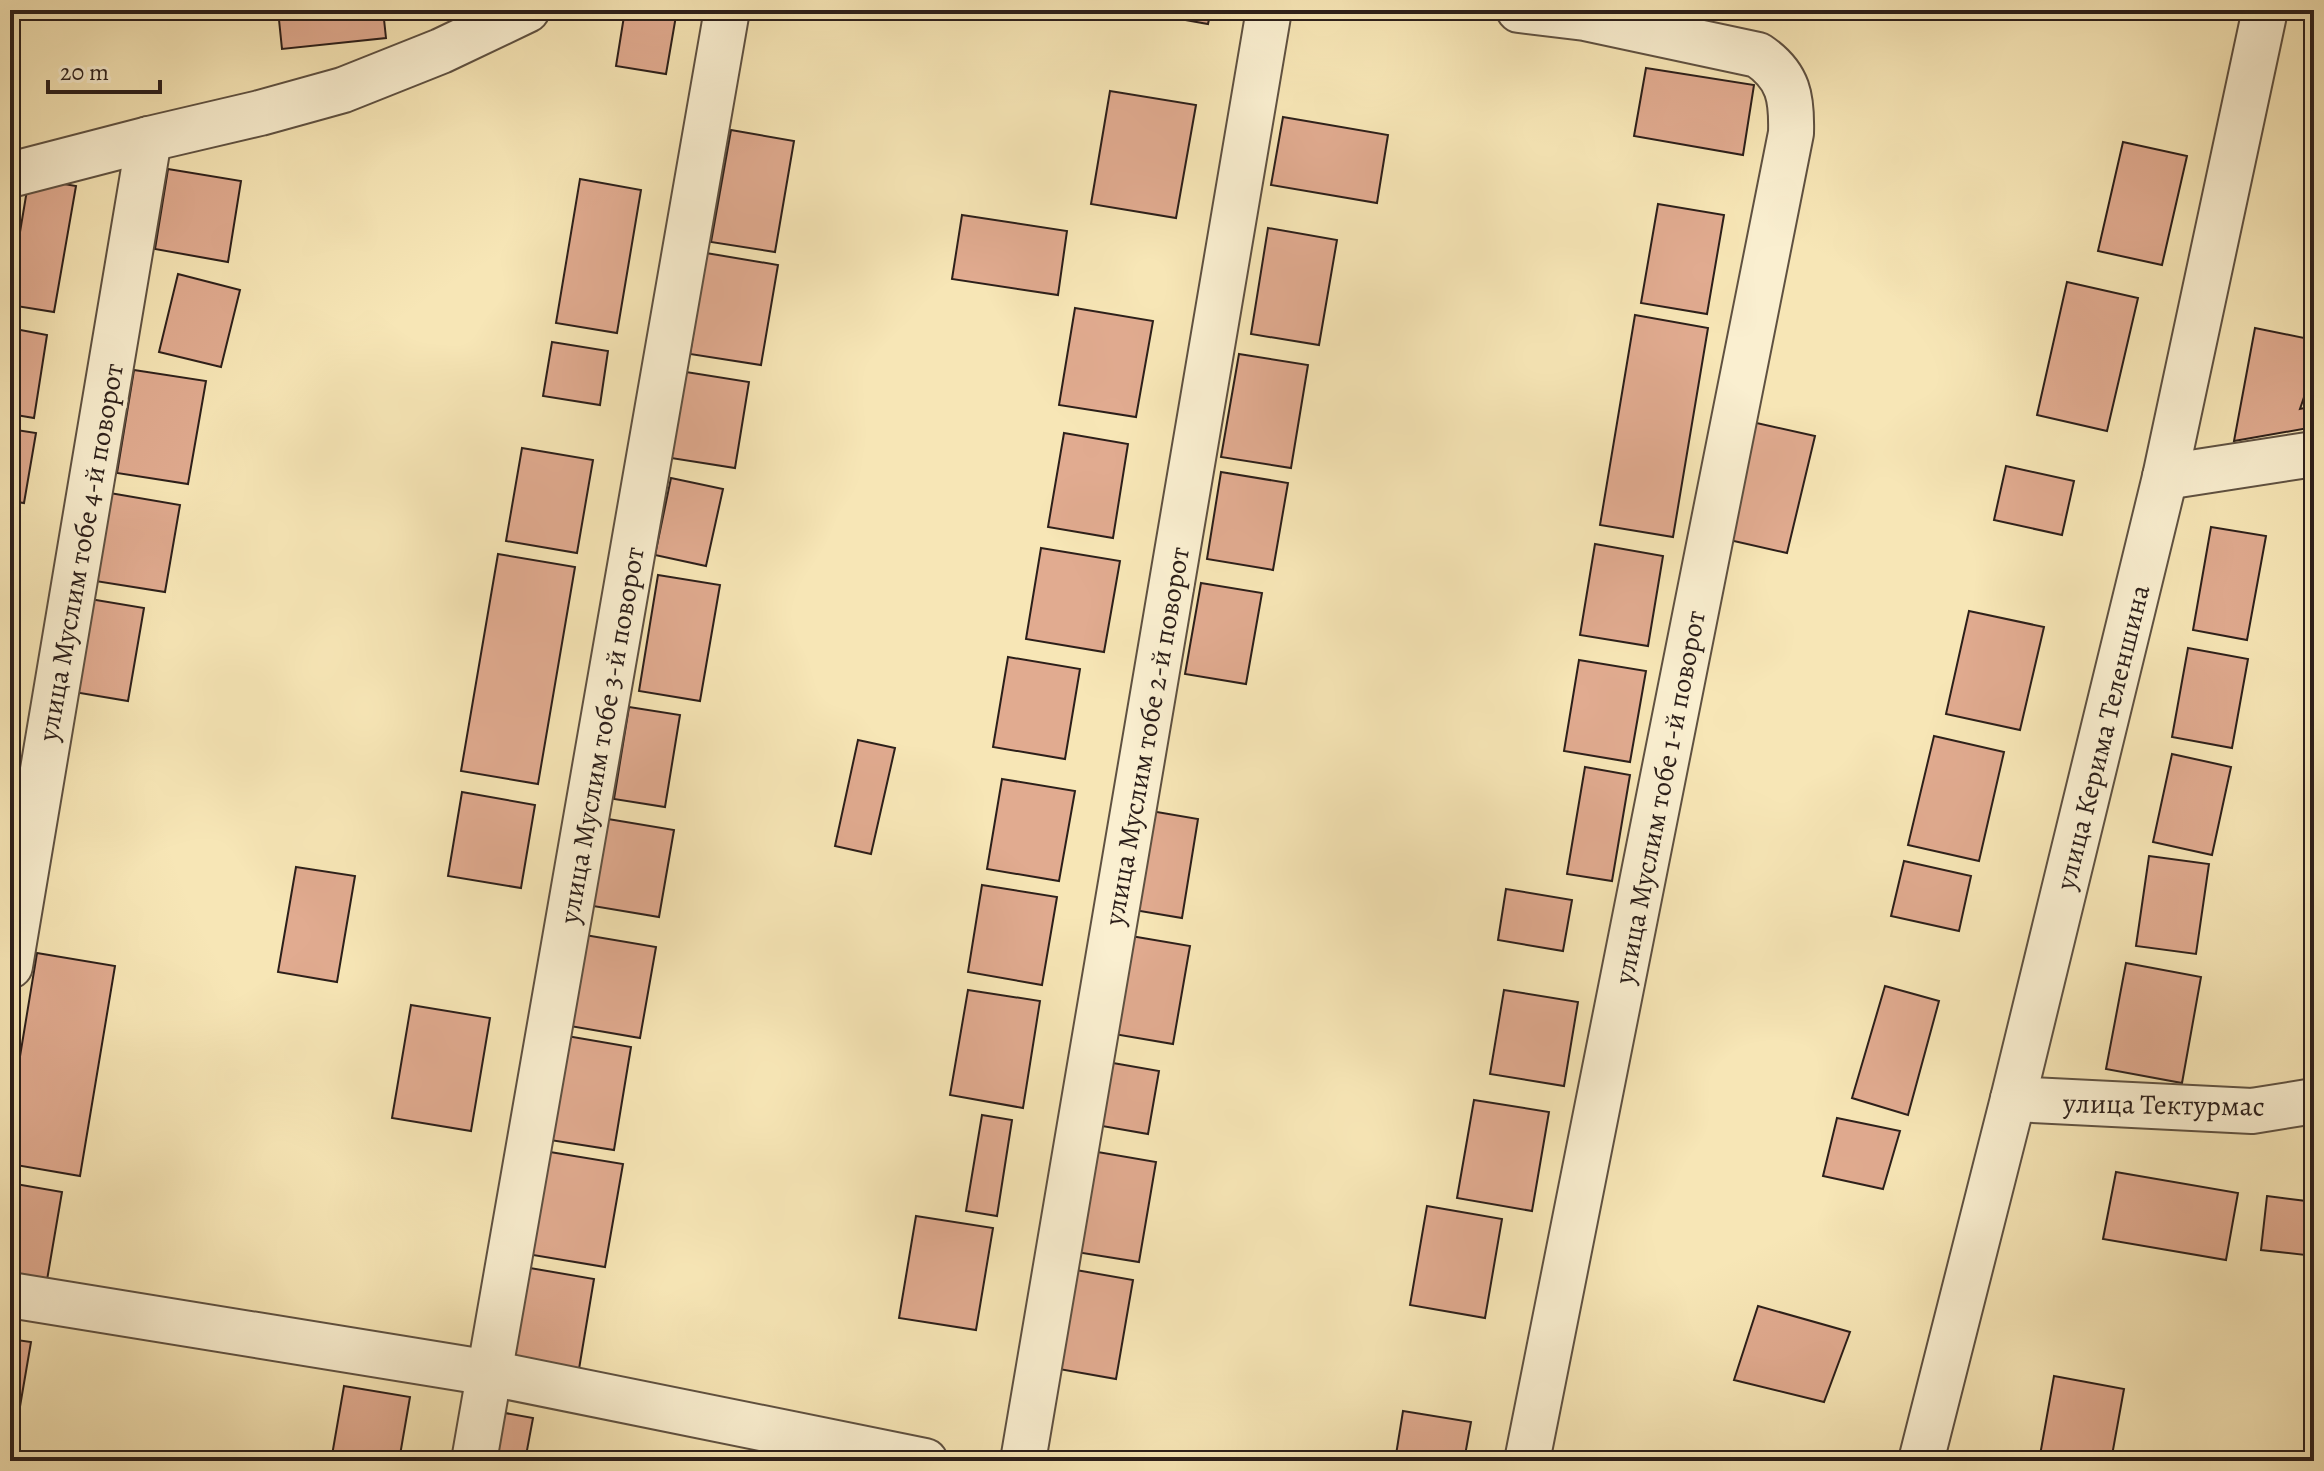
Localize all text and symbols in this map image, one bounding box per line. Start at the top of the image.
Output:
scale bar [48,44,160,94]
text: 20 m [60,56,109,88]
street label: улица Муслим тобе 4-й поворот [29,360,133,745]
street label: улица Муслим тобе 3-й поворот [550,544,654,928]
street label: улица Муслим тобе 2-й поворот [1095,544,1199,929]
street label: улица Керима Теленшина [2046,581,2159,895]
street label: улица Муслим тобе 1-й поворот [1605,607,1715,988]
street label: улица Тектурмас [2062,1084,2265,1126]

